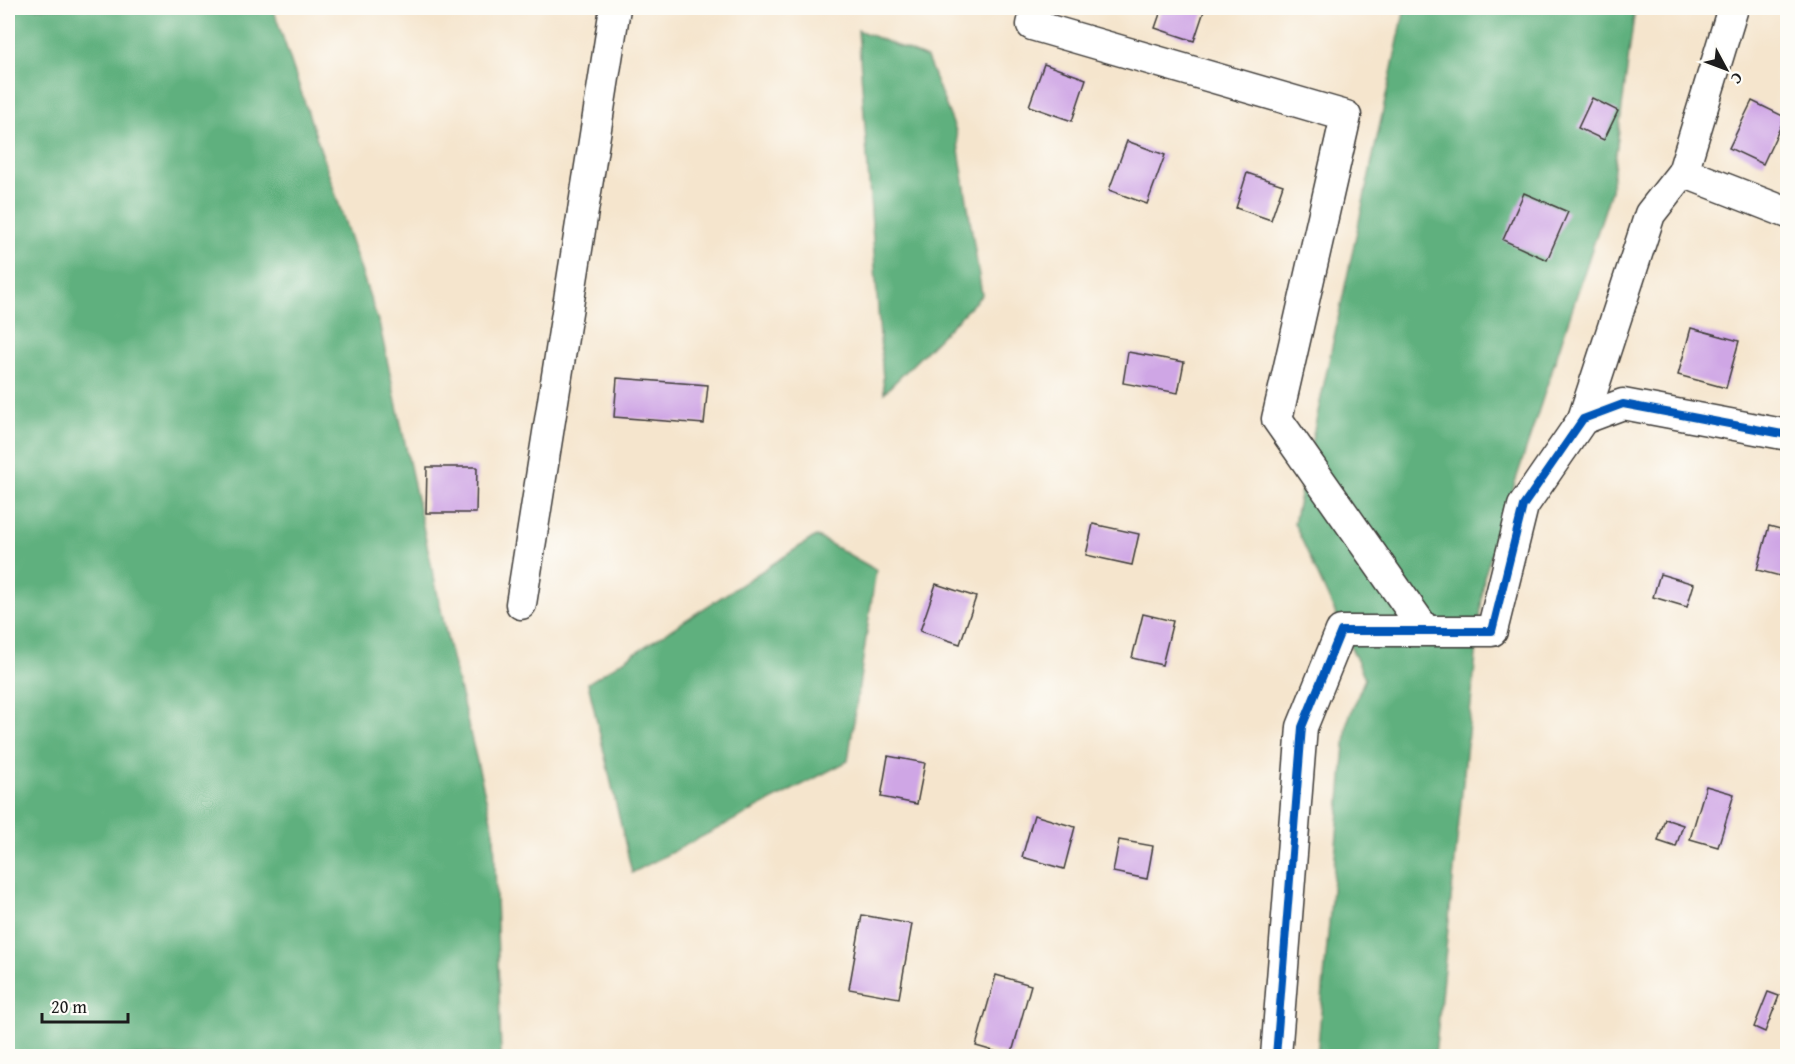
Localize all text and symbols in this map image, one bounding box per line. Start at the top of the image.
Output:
north arrow [1696,39,1756,99]
text: С [1725,68,1749,90]
scale bar [42,986,128,1024]
text: 20 m [51,993,87,1020]

